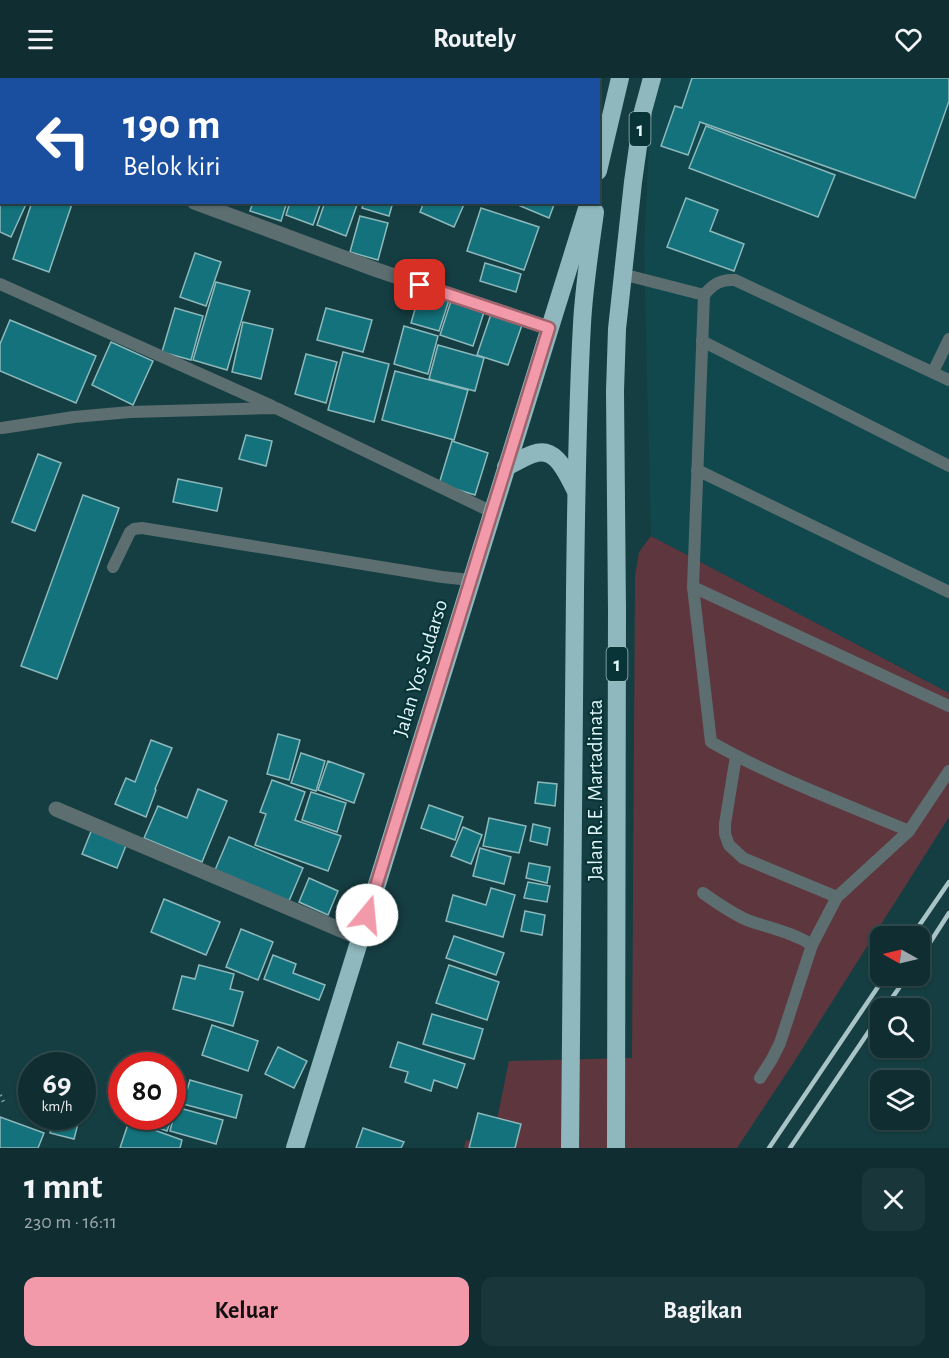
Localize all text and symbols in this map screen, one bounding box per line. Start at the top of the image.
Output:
icon: menu [24,23,57,56]
icon: heart [892,23,925,56]
text: Routely [433,25,516,52]
icon: left [24,102,102,180]
text: 190 m [123,104,221,146]
road number: 1 [630,112,650,146]
text: Belok kiri [123,153,220,180]
pin [394,259,445,310]
icon: arrive [403,268,436,301]
street label: Jalan Yos Sudarso [390,597,451,739]
road number: 1 [606,647,628,681]
street label: Jalan R.E. Martadinata [585,699,606,881]
position arrow [335,883,399,947]
north arrow [870,926,930,986]
map controls [870,926,930,1130]
button: search [870,998,930,1058]
speed limit sign: 80 [108,1052,186,1130]
text: 69 [43,1069,71,1099]
button: layers [870,1070,930,1130]
text: km/h [42,1099,72,1114]
button: close [862,1168,925,1231]
text: 1 mnt [24,1169,102,1205]
text: 230 m · 16:11 [24,1212,117,1232]
button: Keluar [24,1277,469,1346]
button: Bagikan [481,1277,925,1346]

